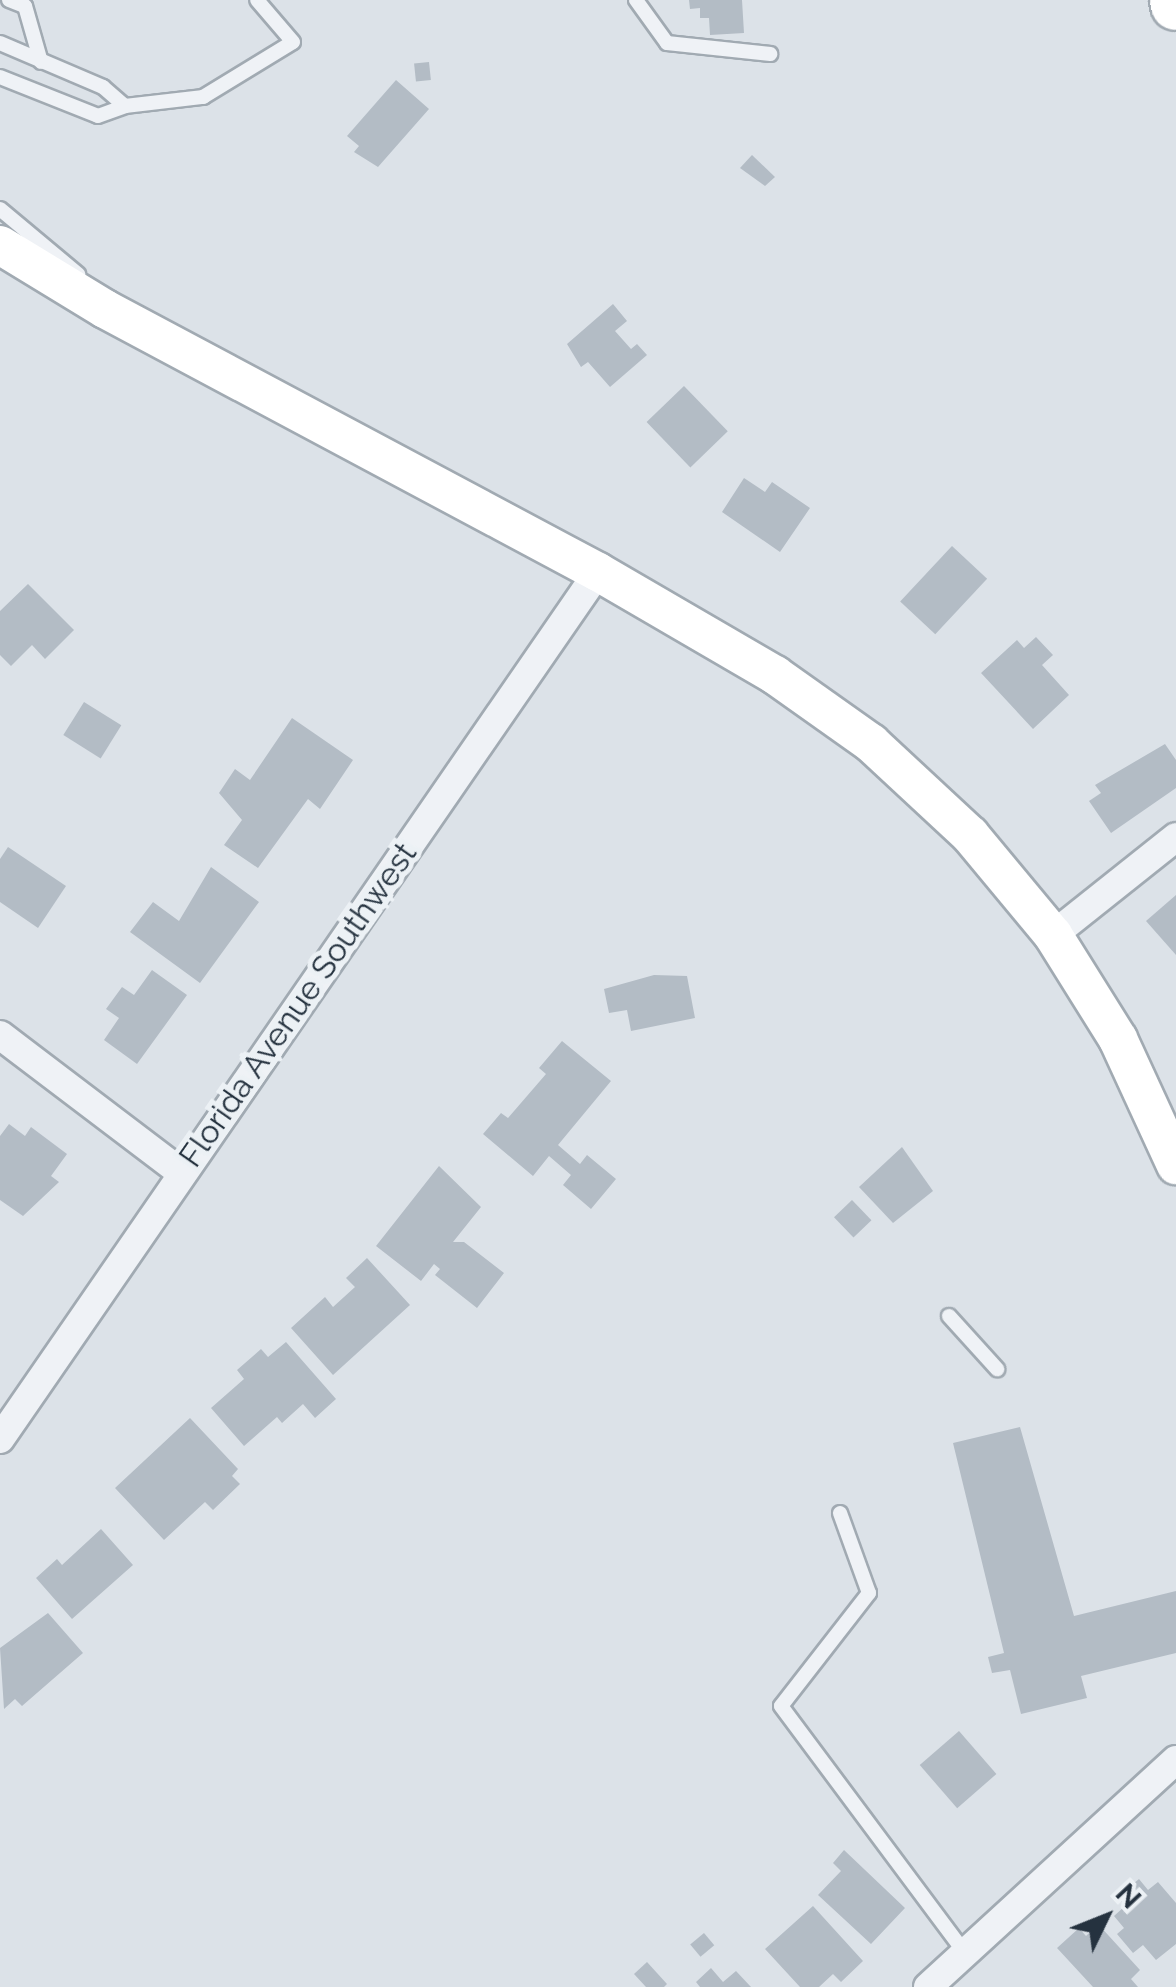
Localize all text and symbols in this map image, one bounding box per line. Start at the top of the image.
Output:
street label: Florida Avenue Southwest [171,835,425,1175]
north arrow [1056,1867,1156,1967]
text: N [1109,1877,1148,1915]

